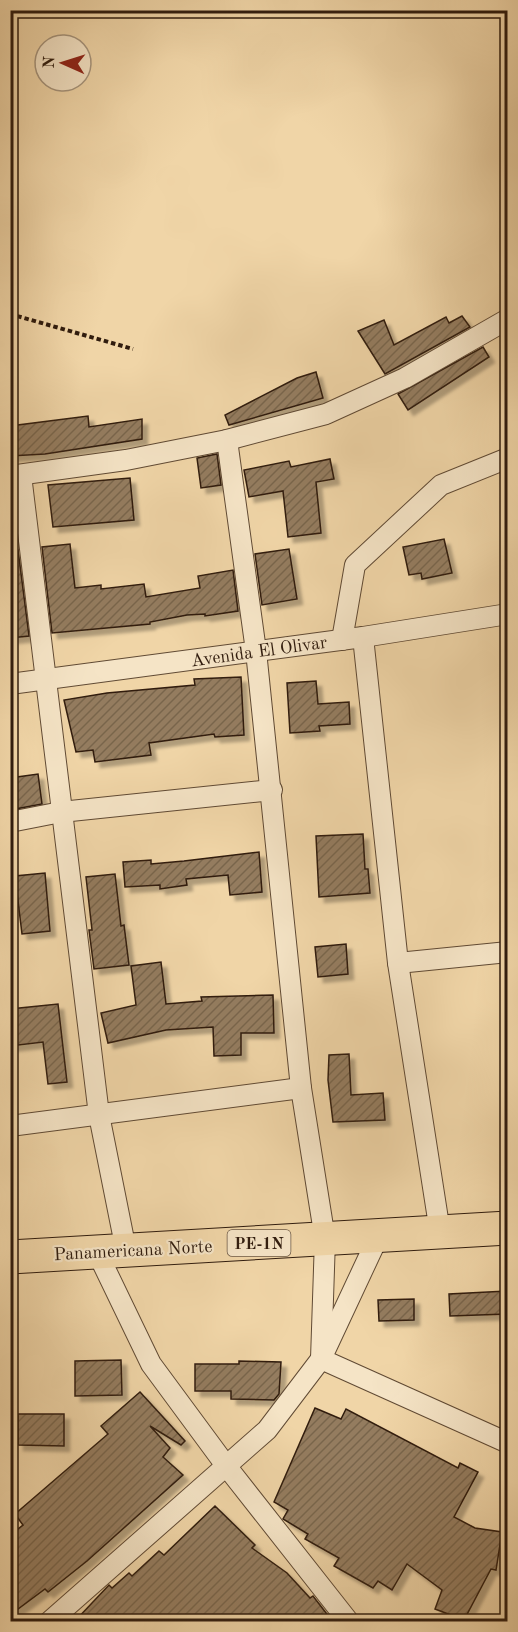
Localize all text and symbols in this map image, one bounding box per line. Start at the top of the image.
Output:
north arrow [33,33,93,93]
text: N [42,55,58,69]
street label: Avenida El Olivar [190,633,329,670]
road number: PE-1N [228,1230,290,1256]
street label: Panamericana Norte [53,1238,213,1264]

